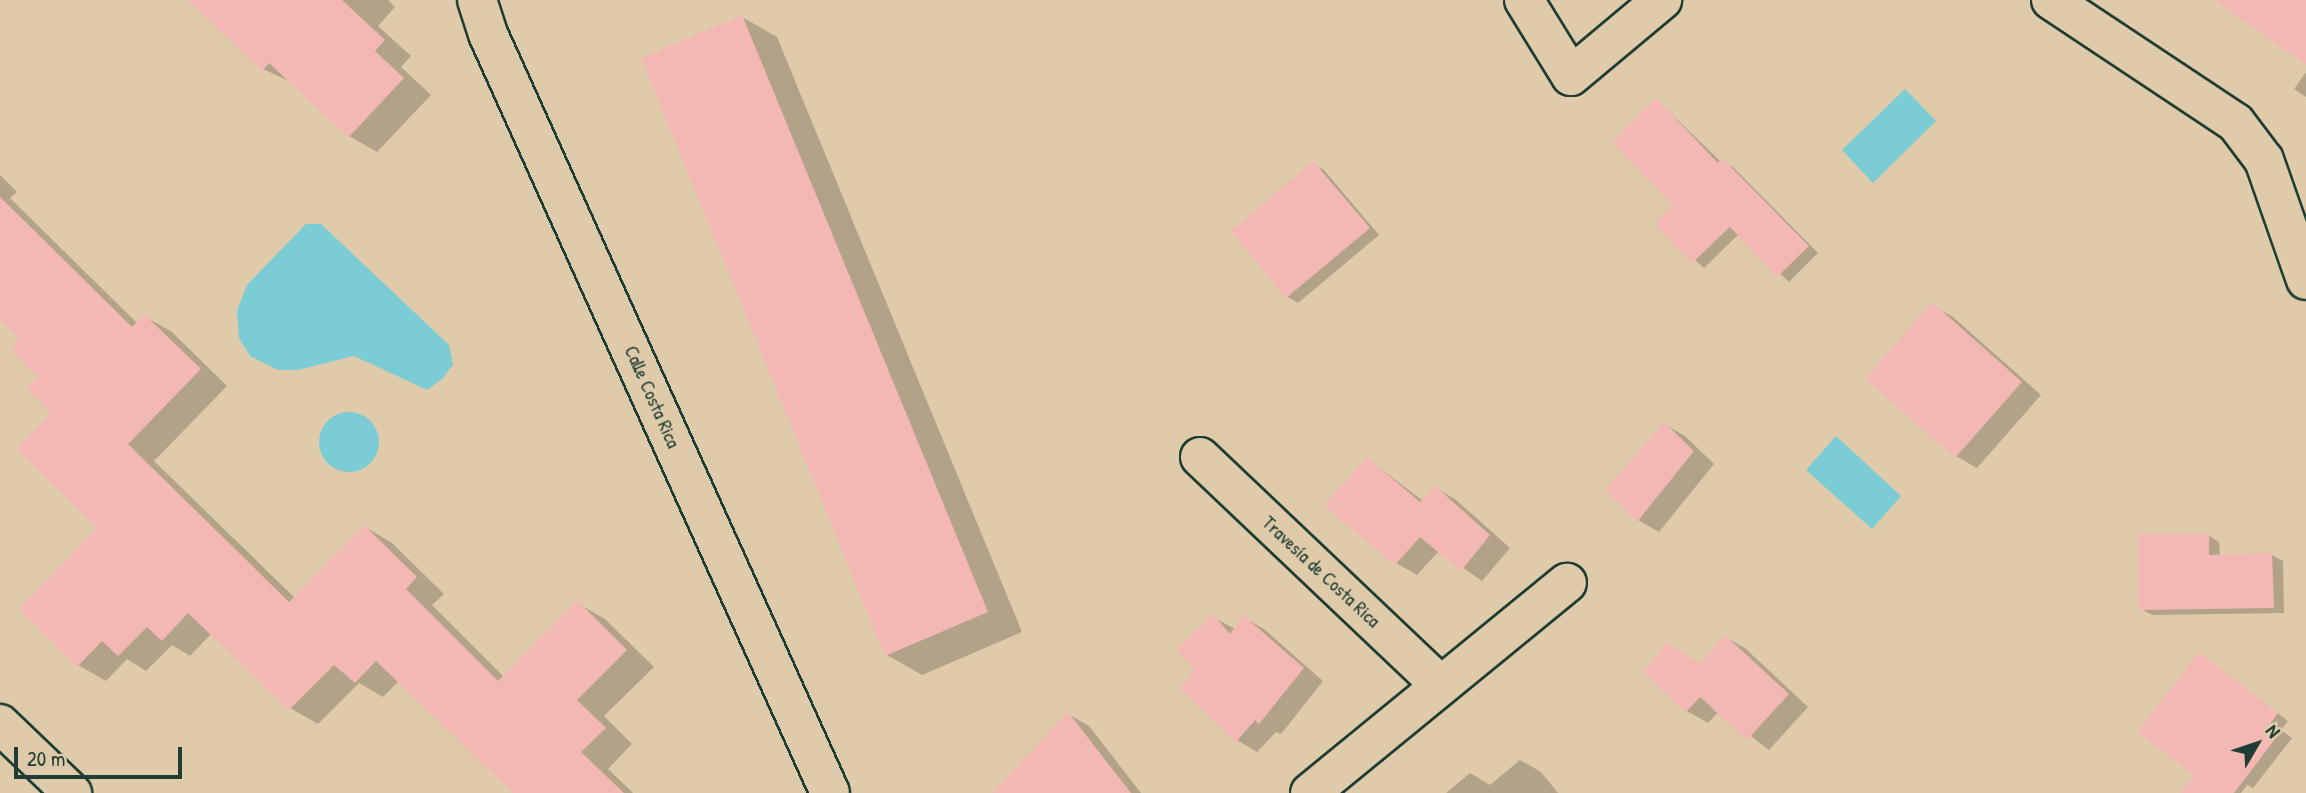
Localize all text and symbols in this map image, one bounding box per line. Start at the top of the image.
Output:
street label: Calle Costa Rica [619,342,685,452]
street label: Travesía de Costa Rica [1257,511,1385,633]
north arrow [2222,709,2292,779]
text: N [2260,719,2287,743]
scale bar [18,734,186,778]
text: 20 m [27,744,65,773]

